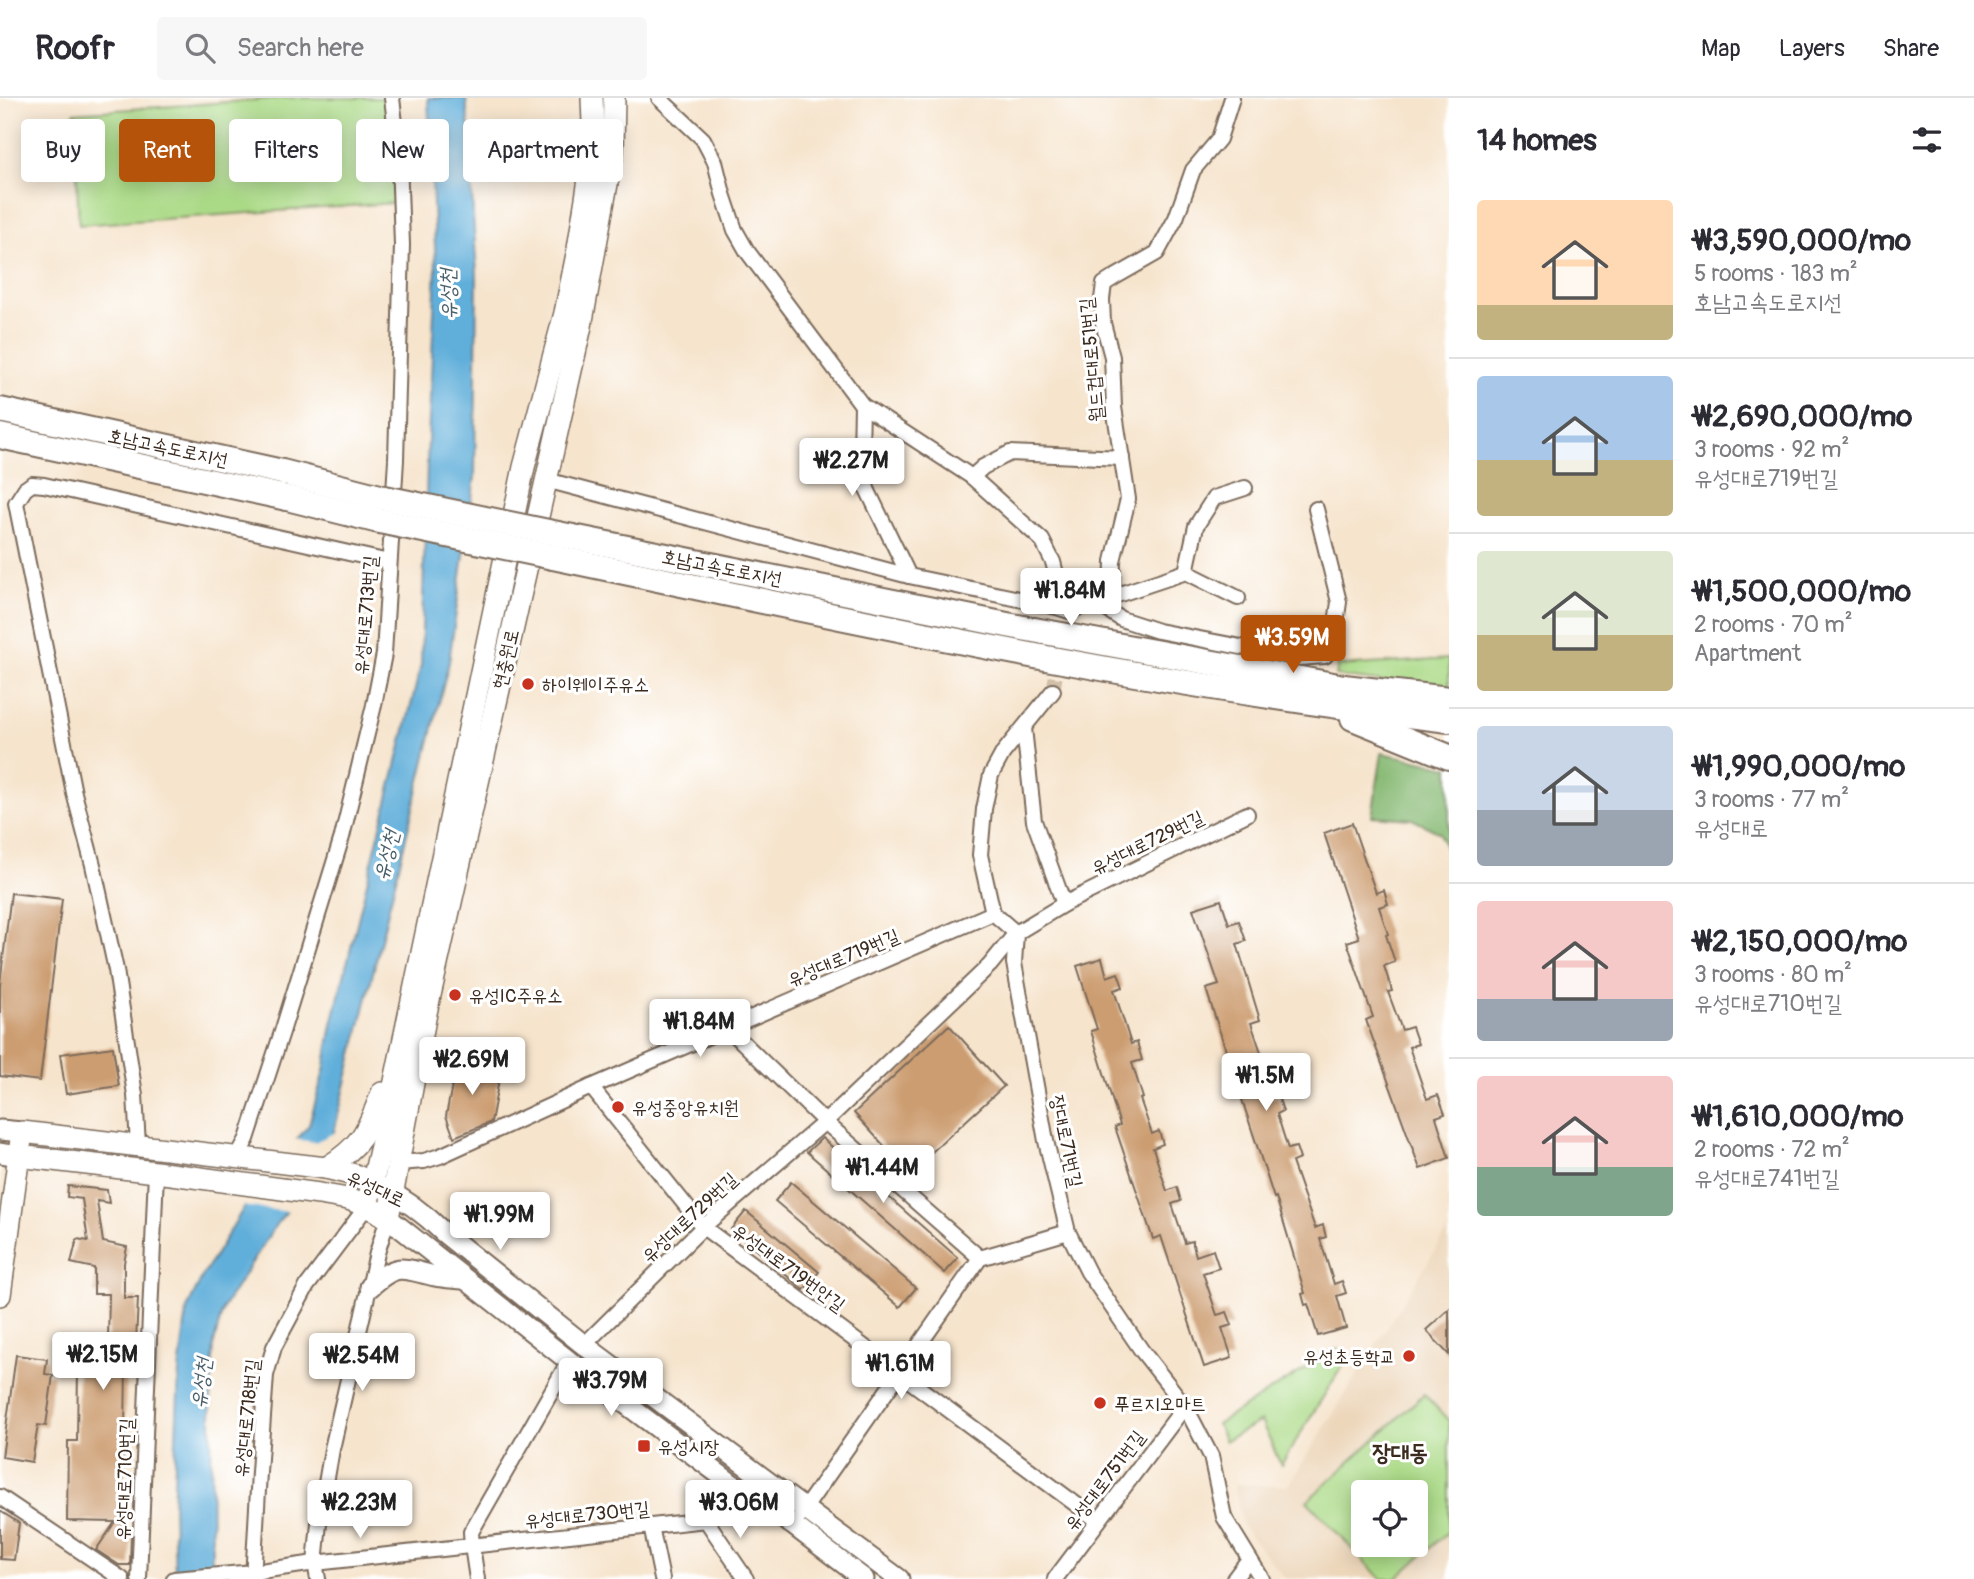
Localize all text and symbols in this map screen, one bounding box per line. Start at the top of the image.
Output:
search box [157,17,647,80]
text: Roofr [35,28,115,69]
icon: search [181,29,219,67]
text: Search here [237,32,364,64]
text: Map [1701,34,1741,63]
text: Layers [1779,34,1845,63]
text: Share [1883,34,1939,63]
chip: Buy [21,119,105,182]
chip: Rent [119,119,215,182]
chip: Filters [229,119,342,182]
chip: New [356,119,449,182]
chip: Apartment [463,119,623,182]
icon: filters [1908,121,1946,159]
text: 14 homes [1477,122,1597,159]
text: ₩3,590,000/mo [1694,222,1911,259]
icon: home [1533,228,1617,312]
text: 5 rooms · 183 m² [1694,259,1858,288]
water label: 유성천 [435,266,462,320]
text: 호남고속도로지선 [1694,288,1842,317]
street label: 월드컵대로51번길 [1075,297,1109,423]
text: ₩2,690,000/mo [1694,398,1912,435]
icon: home [1533,404,1617,488]
street label: 호남고속도로지선 [105,424,230,472]
text: 3 rooms · 92 m² [1694,435,1849,464]
pin: ₩2.27M [795,438,909,498]
text: ₩2.27M [815,446,889,475]
text: 유성대로719번길 [1694,464,1838,493]
street label: 호남고속도로지선 [659,545,784,591]
street label: 유성대로713번길 [349,554,383,676]
pin: ₩1.84M [1014,568,1128,628]
text: ₩1,500,000/mo [1694,573,1911,610]
text: ₩1.84M [1036,576,1106,605]
icon: home [1533,579,1617,663]
text: 2 rooms · 70 m² [1694,610,1853,639]
pin: ₩3.59M [1236,616,1350,675]
text: ₩3.59M [1257,623,1329,652]
street label: 현충원로 [487,627,525,692]
text: Apartment [1694,639,1801,668]
place label: 하이웨이주유소 [542,673,649,697]
marker: 하이웨이주유소 [520,676,536,692]
text: ₩1,990,000/mo [1694,748,1905,785]
icon: home [1533,754,1617,838]
text: 3 rooms · 77 m² [1694,785,1849,814]
street label: 유성대로729번길 [1087,805,1208,880]
text: 유성대로 [1694,814,1768,843]
water label: 유성천 [367,825,406,883]
text: ₩2,150,000/mo [1694,923,1907,960]
street label: 유성대로719번길 [784,924,903,992]
icon: home [1533,929,1617,1013]
text: 3 rooms · 80 m² [1694,960,1852,989]
place label: 유성IC주유소 [469,984,563,1008]
marker: 유성IC주유소 [447,987,463,1003]
text: 유성대로710번길 [1694,989,1842,1018]
pin: ₩1.84M [643,1000,757,1059]
text: ₩1.84M [665,1007,735,1036]
pin: ₩2.69M [415,1038,529,1097]
text: ₩2.69M [435,1045,509,1074]
pin: ₩1.5M [1217,1054,1315,1113]
text: ₩1.5M [1238,1061,1294,1090]
street label: 장대로71번길 [1045,1093,1088,1190]
place label: 유성중앙유치원 [632,1096,739,1120]
text: ₩1,610,000/mo [1694,1098,1904,1135]
marker: 유성중앙유치원 [610,1099,626,1115]
icon: home [1533,1104,1617,1188]
text: 2 rooms · 72 m² [1694,1135,1850,1164]
pin: ₩1.44M [826,1146,940,1205]
text: ₩1.44M [847,1153,919,1182]
text: 유성대로741번길 [1694,1164,1840,1193]
street label: 유성대로 [343,1165,408,1213]
street label: 유성대로729번길 [637,1167,743,1268]
pin: ₩1.99M [443,1192,557,1252]
text: ₩1.99M [466,1200,534,1229]
street label: 유성대로719번안길 [727,1219,850,1317]
pin: ₩2.15M [46,1332,160,1392]
pin: ₩2.54M [305,1334,419,1393]
text: ₩2.15M [68,1340,138,1369]
text: ₩2.54M [325,1341,399,1370]
pin: ₩1.61M [844,1342,958,1401]
place label: 유성초등학교 [1303,1345,1395,1369]
marker: 유성초등학교 [1401,1348,1417,1364]
text: ₩1.61M [868,1349,934,1378]
water label: 유성천 [185,1354,218,1410]
street label: 유성대로718번길 [229,1358,265,1478]
pin: ₩3.79M [554,1358,668,1418]
text: ₩3.79M [575,1366,647,1395]
place label: 푸르지오마트 [1114,1392,1206,1416]
marker: 푸르지오마트 [1092,1395,1108,1411]
street label: 유성대로710번길 [111,1418,139,1541]
street label: 유성대로751번길 [1059,1426,1150,1536]
place label: 유성시장 [658,1435,719,1459]
marker: 유성시장 [636,1438,652,1454]
district label: 장대동 [1372,1438,1428,1467]
pin: ₩2.23M [303,1480,417,1540]
pin: ₩3.06M [683,1480,797,1540]
map controls [1351,1480,1428,1557]
button: locate [1351,1480,1428,1557]
text: ₩2.23M [323,1488,397,1517]
text: ₩3.06M [701,1488,779,1517]
street label: 유성대로730번길 [524,1497,651,1533]

